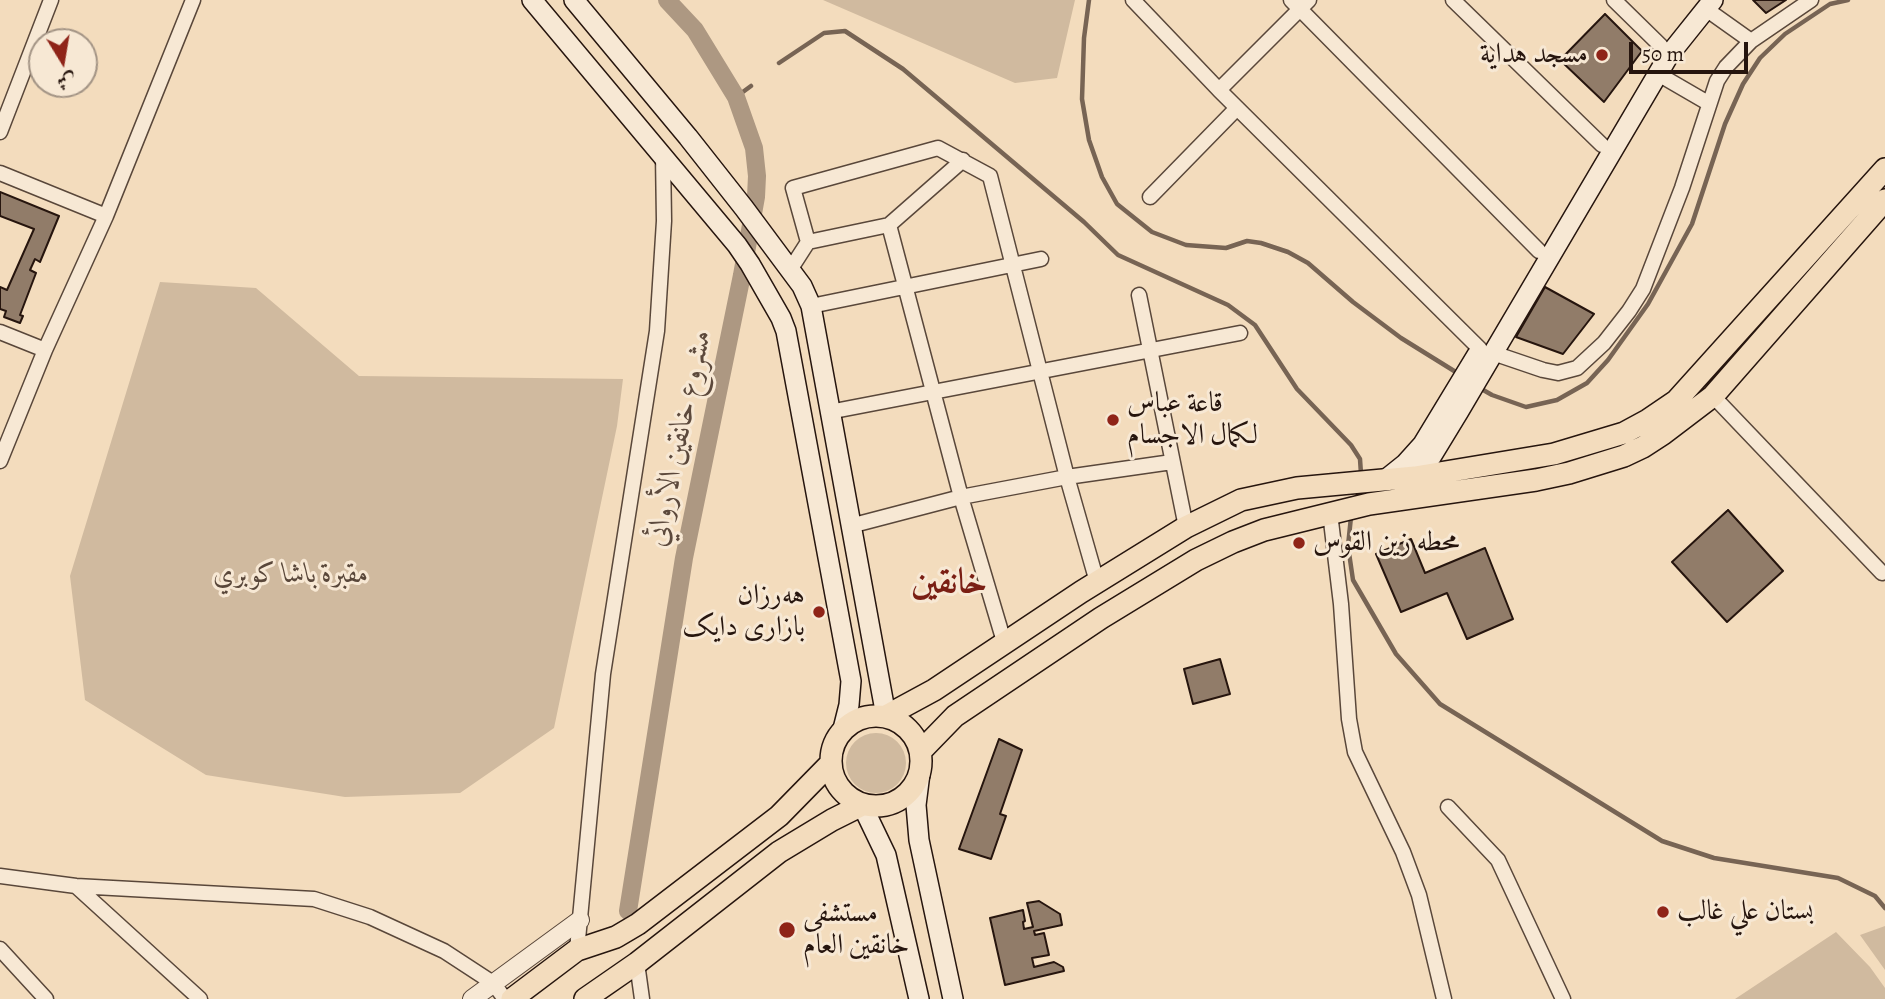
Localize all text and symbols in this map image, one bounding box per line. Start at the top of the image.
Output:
north arrow [28,28,98,98]
scale bar [1633,28,1752,72]
place label: مسجد هداية [1480,38,1588,72]
text: 50 m [1642,40,1684,68]
marker: مسجد هداية [1594,47,1610,63]
text: ش [55,67,78,96]
water label: مشروع خانقين الأروائي [639,326,721,550]
place label: قاعة عباس لكمال الاجسام [1127,387,1258,453]
marker: قاعة عباس لكمال الاجسام [1105,412,1121,428]
place label: محطه زين القوس [1313,526,1459,560]
marker: محطه زين القوس [1291,535,1307,551]
park label: مقبرة باشا كوبري [213,558,369,592]
district label: خانقين [911,562,987,604]
place label: هەرزان بازاری دایک [682,579,805,645]
marker: هەرزان بازاری دایک [811,604,827,620]
place label: بستان علي غالب [1677,895,1814,929]
place label: مستشفى خانقين العام [803,897,909,963]
marker: بستان علي غالب [1655,904,1671,920]
marker: مستشفى خانقين العام [777,920,797,940]

